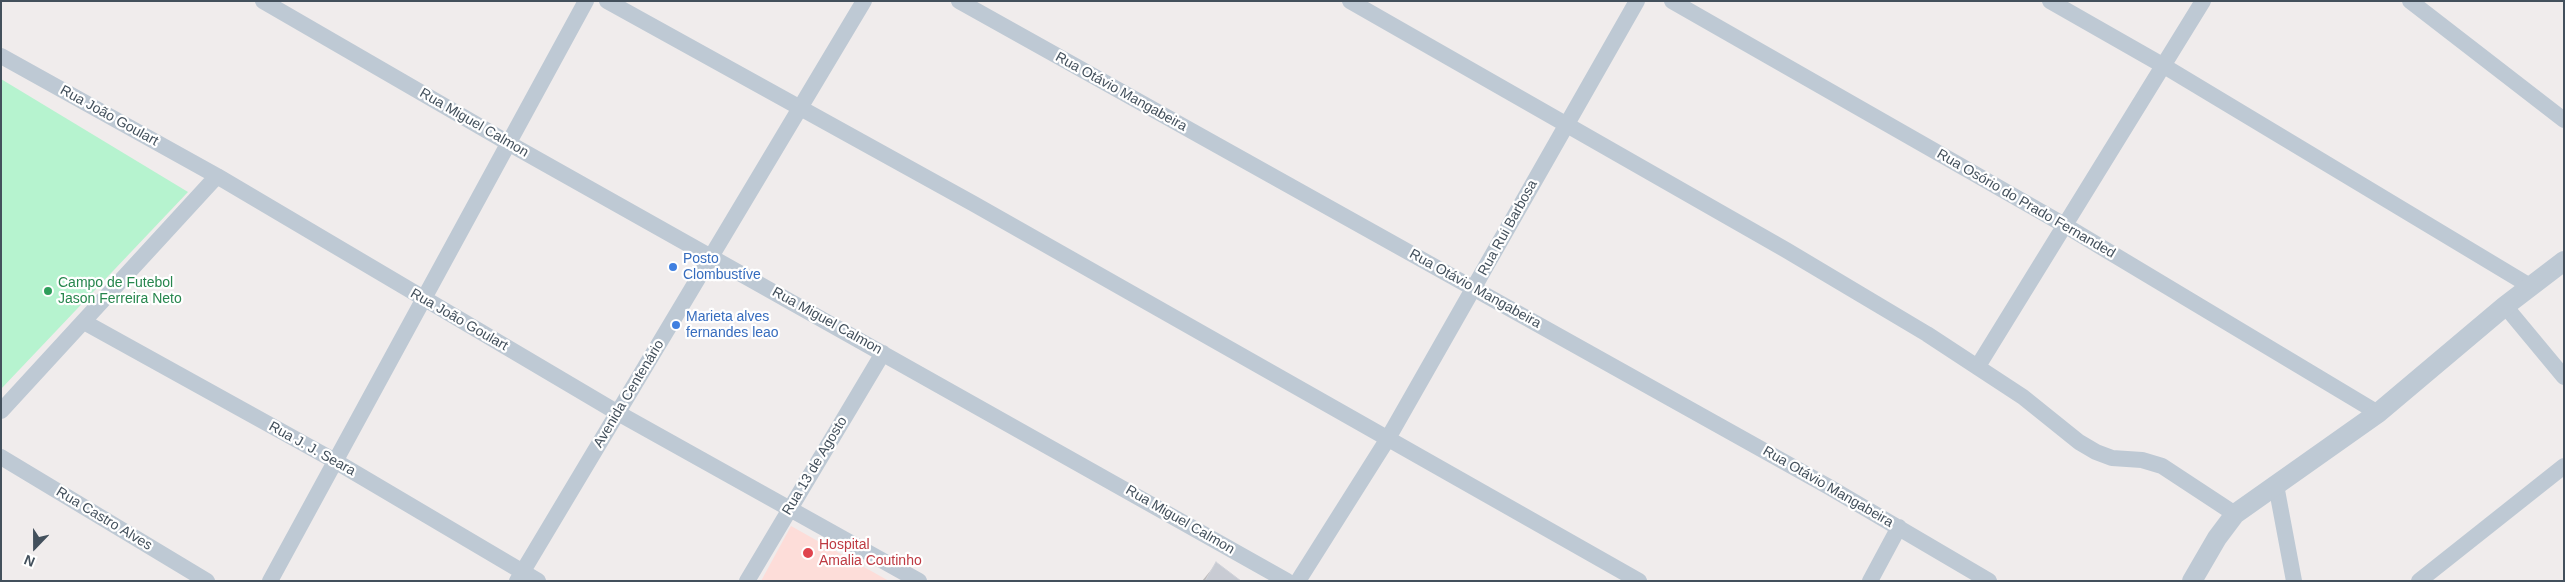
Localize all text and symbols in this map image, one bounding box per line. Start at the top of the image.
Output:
street label: Rua Otávio Mangabeira [1052,49,1190,135]
street label: Rua João Goulart [57,82,161,150]
street label: Rua Miguel Calmon [417,85,531,161]
street label: Rua Osório do Prado Fernanded [1934,146,2118,262]
street label: Rua Rui Barbosa [1475,177,1541,279]
street label: Rua Otávio Mangabeira [1406,246,1544,332]
place label: Posto Clombustíve [683,251,761,284]
marker: Posto Clombustíve [667,261,679,273]
place label: Campo de Futebol Jason Ferreira Neto [58,275,182,308]
street label: Rua Miguel Calmon [769,284,885,358]
marker: Campo de Futebol Jason Ferreira Neto [42,285,54,297]
street label: Rua João Goulart [407,285,511,355]
place label: Marieta alves fernandes leao [686,309,779,342]
marker: Marieta alves fernandes leao [670,319,682,331]
street label: Avenida Centenário [590,337,668,451]
street label: Rua 13 de Agosto [779,414,851,518]
street label: Rua J. J. Seara [266,418,358,480]
street label: Rua Otávio Mangabeira [1760,443,1896,531]
street label: Rua Miguel Calmon [1123,482,1237,558]
street label: Rua Castro Alves [53,484,155,554]
north arrow [10,522,60,572]
place label: Hospital Amalia Coutinho [819,537,922,570]
marker: Hospital Amalia Coutinho [801,546,815,560]
text: N [22,552,37,570]

